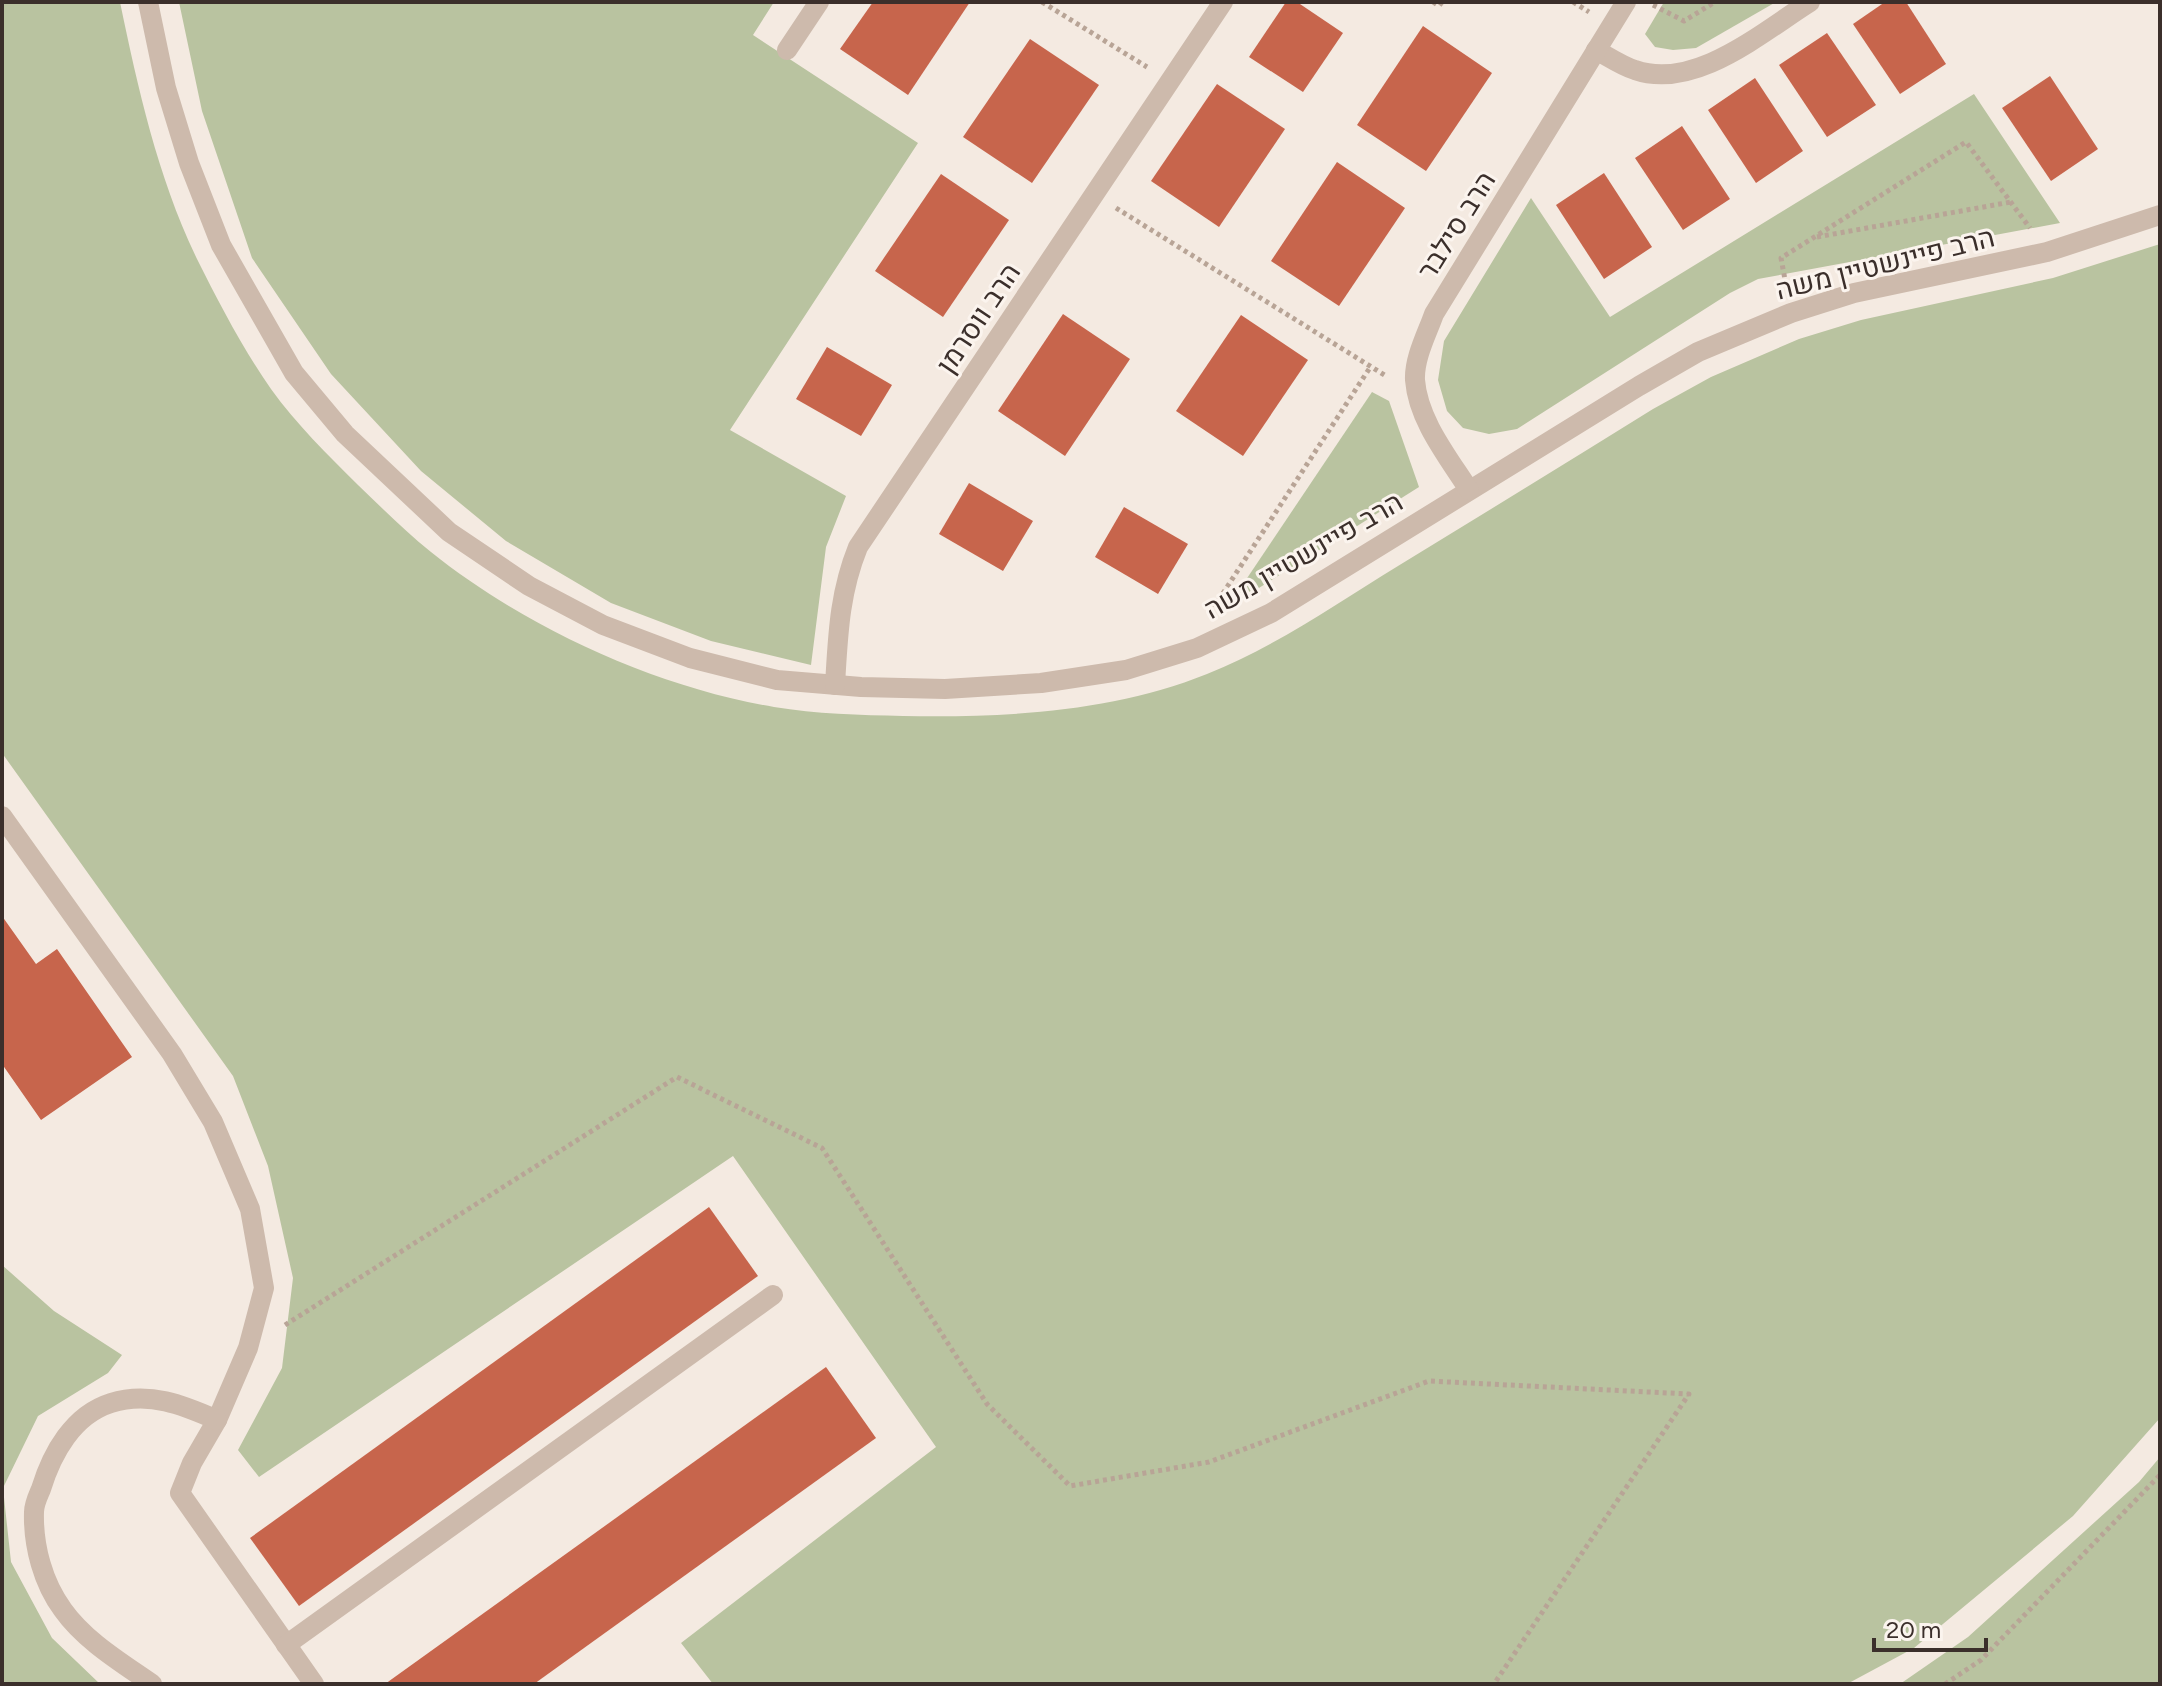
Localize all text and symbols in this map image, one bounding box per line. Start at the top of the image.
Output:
street label: הרב סילבר [1410,165,1502,285]
street label: הרב פיינשטיין משה [1772,219,1998,307]
street label: הרב ווסרמן [929,256,1027,380]
street label: הרב פיינשטיין משה [1197,484,1409,626]
scale bar [1874,1602,1986,1652]
text: 20 m [1886,1615,1941,1644]

